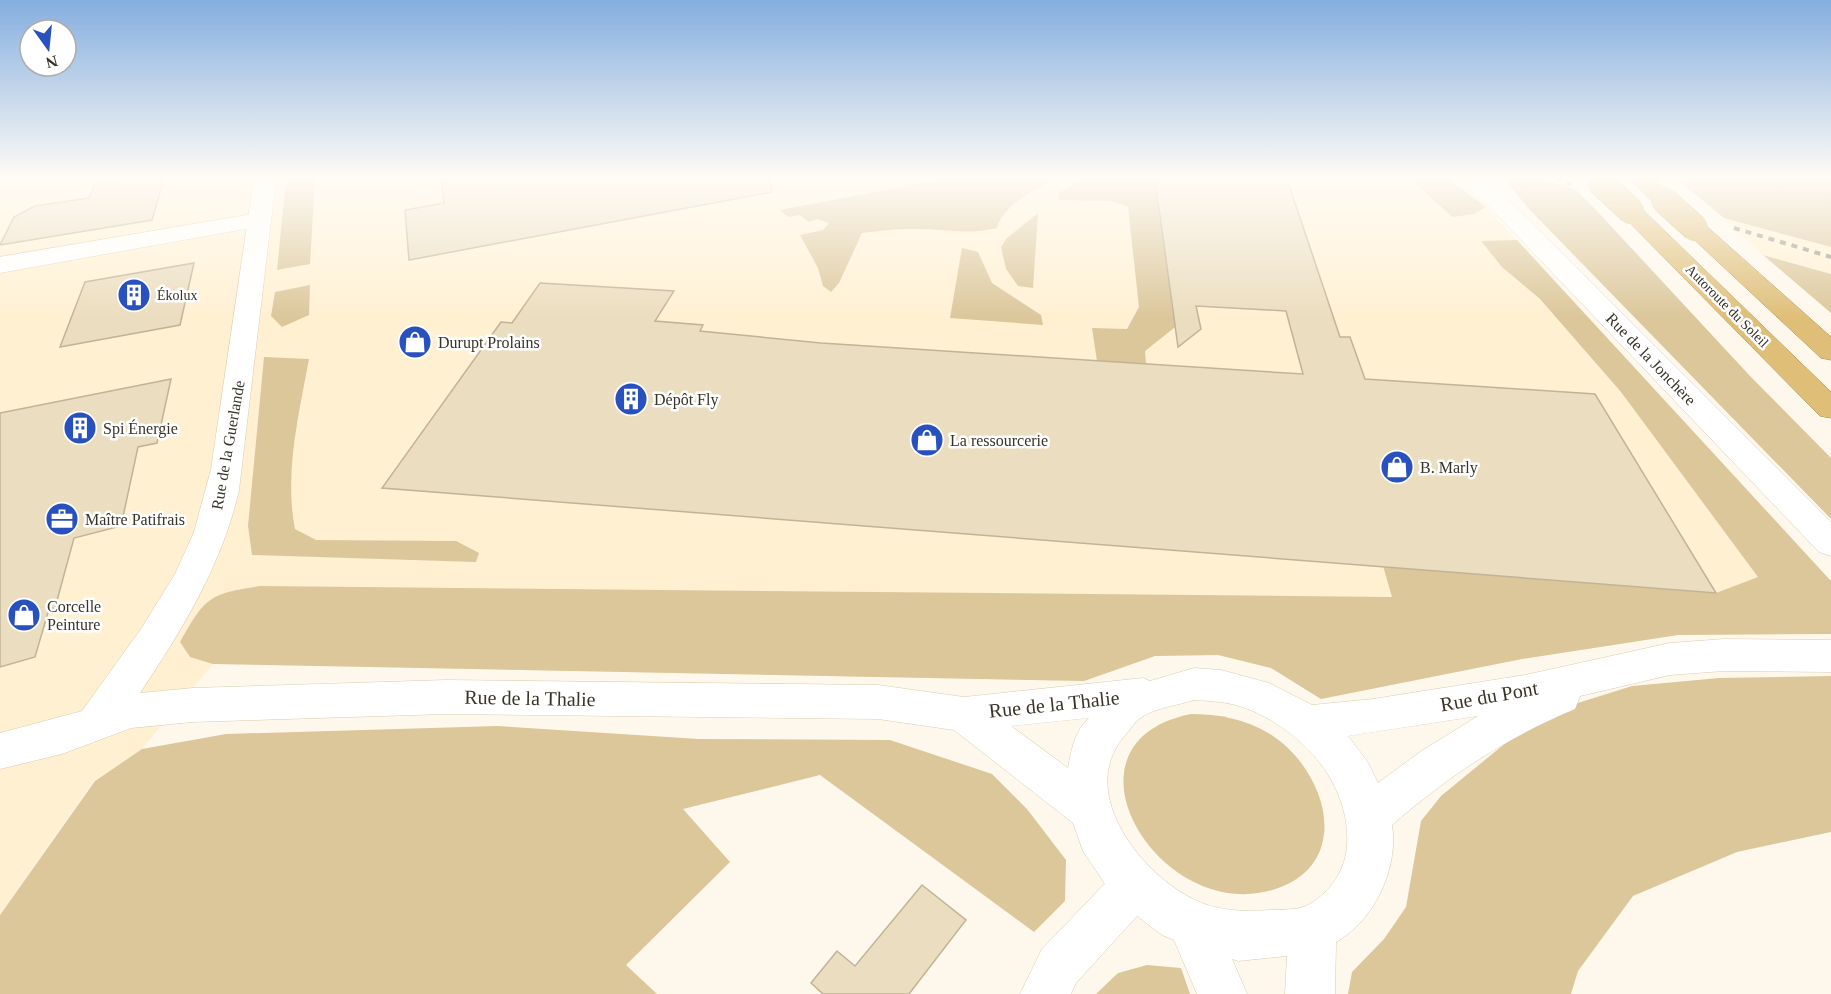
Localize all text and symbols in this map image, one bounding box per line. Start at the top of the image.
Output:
north arrow [18,18,78,78]
text: N [44,52,60,72]
street label: Autoroute du Soleil [1683,262,1771,350]
building icon: Ékolux [116,277,152,313]
place label: Ékolux [157,287,197,303]
street label: Rue de la Jonchère [1603,309,1699,409]
shop icon: Durupt Prolains [397,324,433,360]
place label: Durupt Prolains [438,334,540,352]
street label: Rue de la Guerlande [208,379,248,511]
building icon: Dépôt Fly [613,381,649,417]
place label: Dépôt Fly [654,391,718,409]
building icon: Spi Énergie [62,410,98,446]
place label: Spi Énergie [103,419,178,438]
shop icon: La ressourcerie [909,422,945,458]
place label: La ressourcerie [950,432,1048,449]
shop icon: B. Marly [1379,449,1415,485]
place label: B. Marly [1420,459,1478,477]
office icon: Maître Patifrais [44,501,80,537]
place label: Maître Patifrais [85,511,185,528]
shop icon: Corcelle Peinture [6,597,42,633]
place label: Corcelle Peinture [47,598,101,633]
street label: Rue du Pont [1438,677,1540,715]
street label: Rue de la Thalie [464,686,596,710]
street label: Rue de la Thalie [988,686,1121,722]

